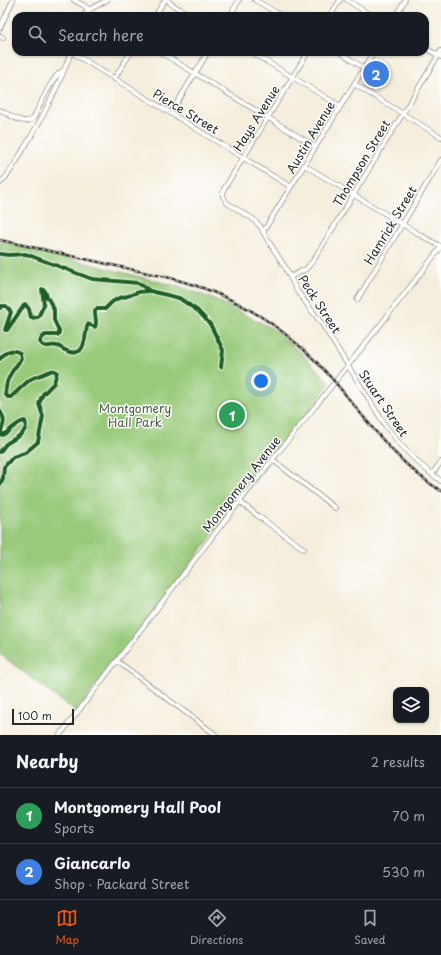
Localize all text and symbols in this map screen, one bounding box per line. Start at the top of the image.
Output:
search box [12,12,429,56]
icon: search [26,23,48,45]
text: Search here [58,23,144,46]
pin: 2 [363,59,389,89]
street label: Hays Avenue [228,81,284,155]
street label: Pierce Street [149,84,223,138]
street label: Austin Avenue [281,97,339,177]
street label: Thompson Street [328,116,394,210]
street label: Hamrick Street [359,182,421,268]
street label: Peck Street [294,271,346,337]
street label: Stuart Street [355,366,413,440]
your location [251,371,271,391]
park label: Montgomery Hall Park [99,399,171,431]
pin: 1 [219,400,245,430]
street label: Montgomery Avenue [198,432,285,536]
map controls [393,687,429,723]
button: layers [393,687,429,723]
scale bar [12,707,74,726]
text: 100 m [18,707,52,724]
text: Nearby [16,748,78,774]
text: 2 results [371,752,425,771]
text: Montgomery Hall Pool [54,795,221,818]
text: 1 [26,806,32,825]
text: 70 m [392,806,425,825]
text: Sports [54,818,94,837]
text: Giancarlo [54,851,130,874]
text: 2 [24,862,34,881]
text: 530 m [382,862,425,881]
text: Shop · Packard Street [54,874,189,893]
tab: Map [55,907,79,948]
tab: Directions [190,907,243,948]
tab: Saved [354,907,386,948]

